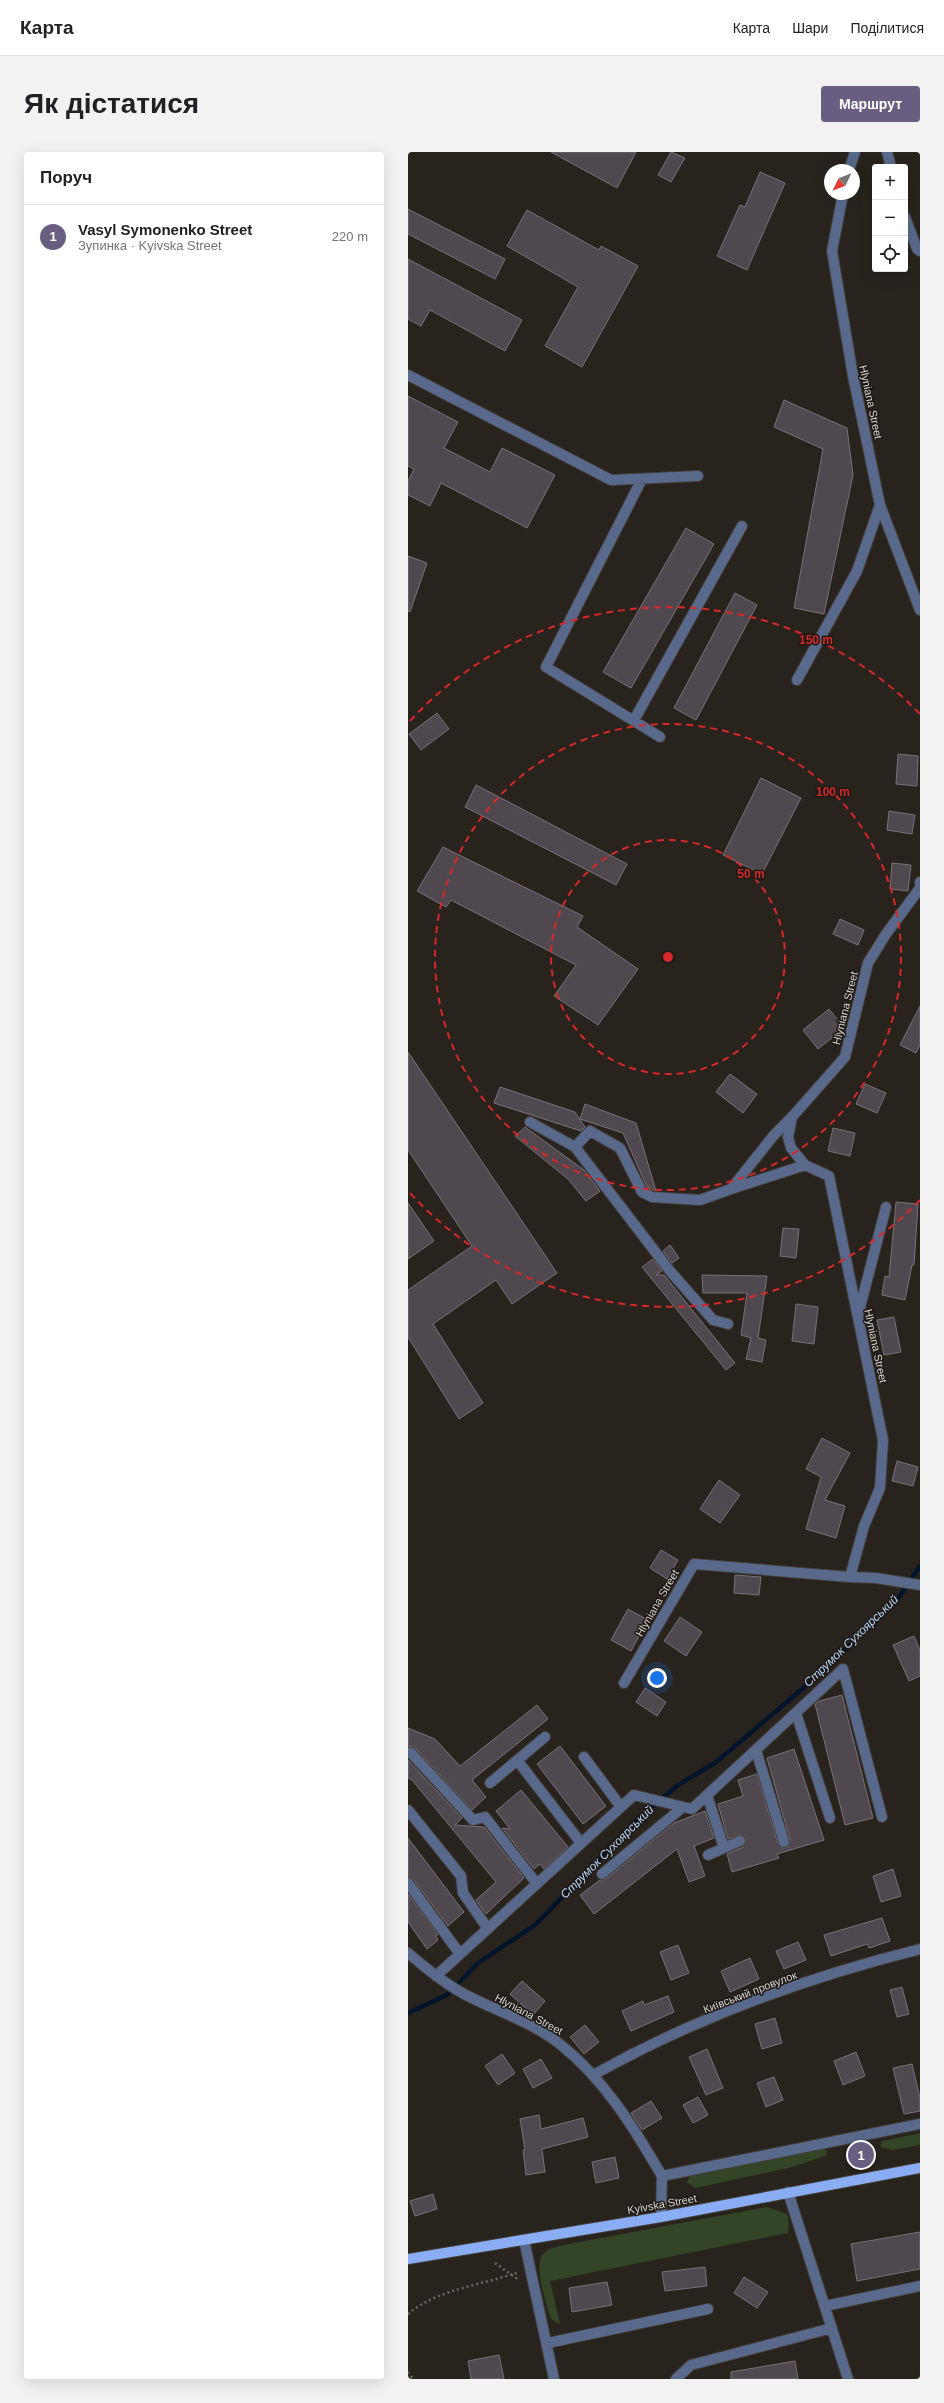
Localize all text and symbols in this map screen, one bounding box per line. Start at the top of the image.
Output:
text: Карта [20,17,74,38]
text: Карта [733,20,770,36]
text: Шари [792,20,828,36]
text: Поділитися [850,20,924,36]
button: Маршрут [821,86,920,122]
text: Як дістатися [24,88,199,119]
north arrow [824,164,860,200]
map controls [872,164,908,272]
button: + [872,164,908,200]
text: Поруч [40,168,92,187]
button: − [872,200,908,236]
text: Vasyl Symonenko Street [78,221,252,238]
text: 1 [49,229,57,244]
text: 220 m [332,229,368,244]
button: locate [872,236,908,272]
text: Зупинка · Kyivska Street [78,238,222,253]
street label: Hlyniana Street [857,364,885,440]
text: 150 m [799,633,833,647]
text: 100 m [816,785,850,799]
text: 50 m [737,867,765,881]
centre of rings [661,950,675,964]
street label: Hlyniana Street [830,970,860,1046]
street label: Hlyniana Street [862,1308,890,1384]
street label: Hlyniana Street [633,1567,681,1639]
water label: Струмок Сухоярський [801,1592,901,1690]
your location [647,1668,667,1688]
water label: Струмок Сухоярський [558,1802,657,1901]
street label: Київський провулок [702,1969,799,2015]
street label: Hlyniana Street [493,1991,565,2037]
pin: 1 [848,2140,874,2170]
street label: Kyivska Street [626,2192,698,2216]

